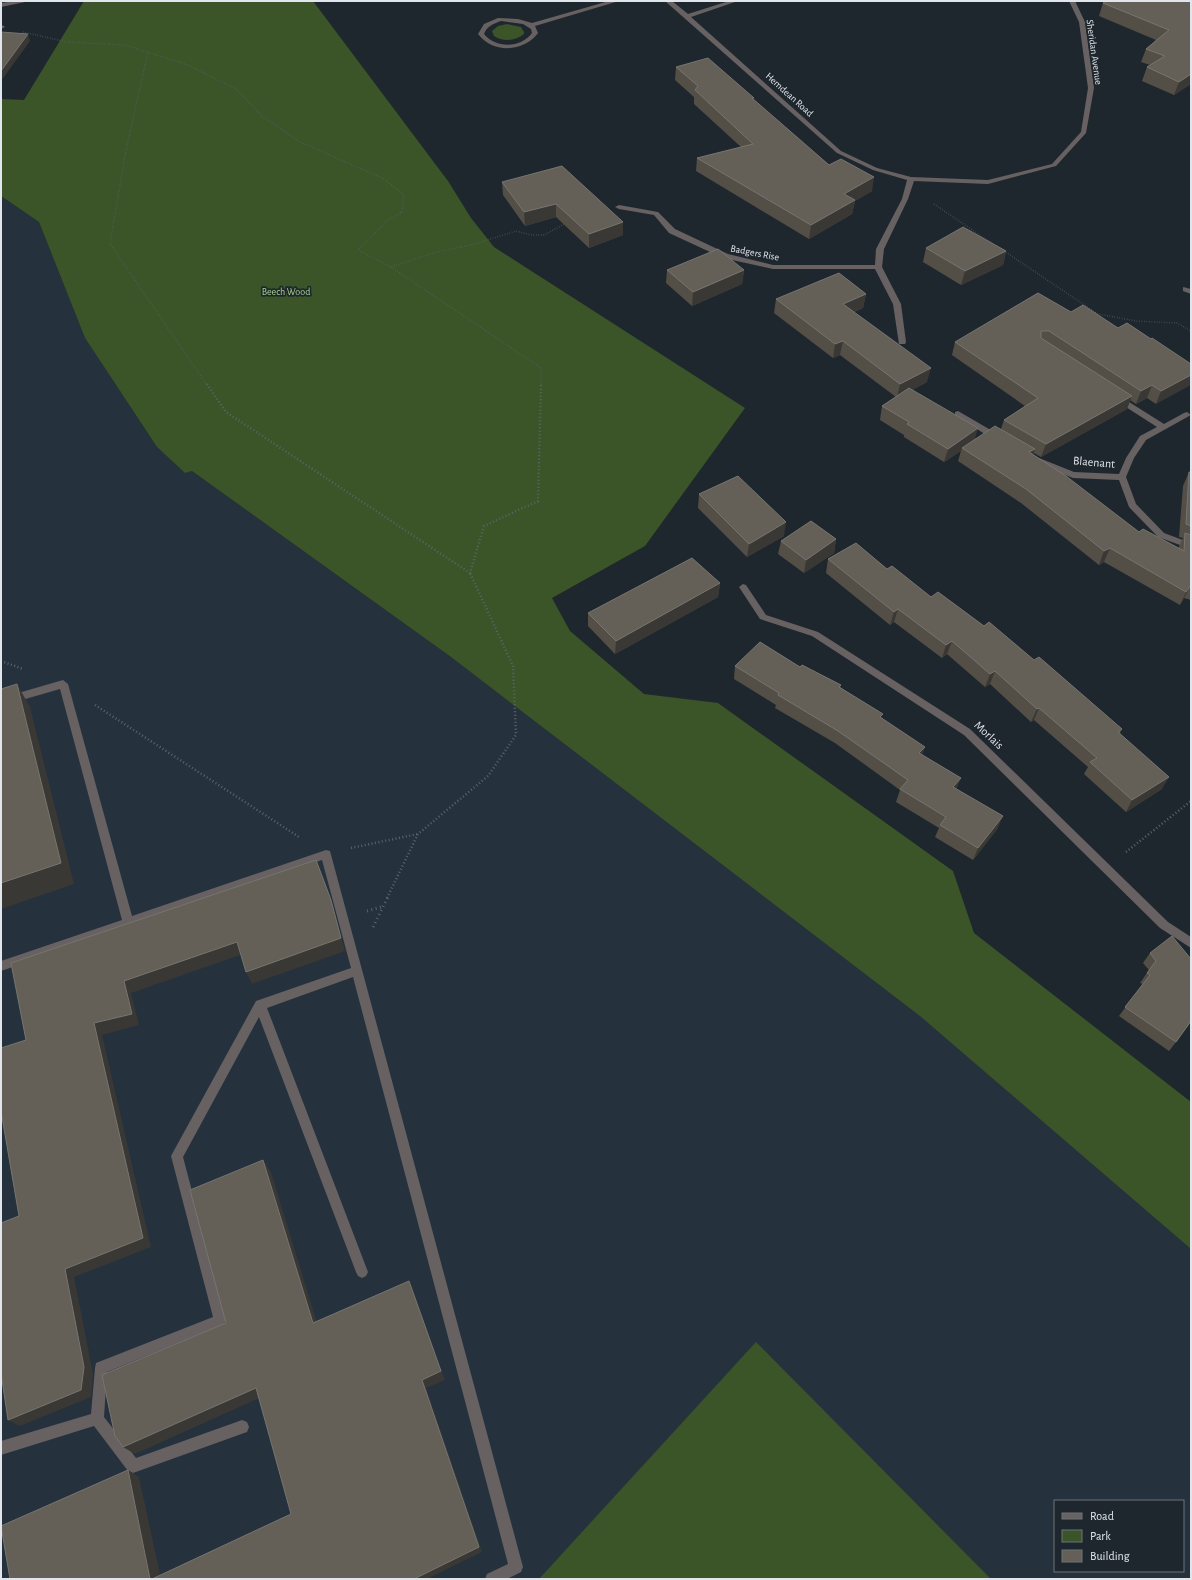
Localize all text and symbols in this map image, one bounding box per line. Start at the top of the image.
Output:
street label: Sheridan Avenue [1084,19,1104,86]
street label: Hemdean Road [764,71,815,119]
street label: Badgers Rise [730,243,780,263]
park label: Beech Wood [262,287,310,297]
street label: Blaenant [1073,454,1116,470]
street label: Morlais [972,719,1006,751]
legend [1054,1500,1184,1572]
text: Road [1090,1510,1114,1522]
text: Park [1090,1530,1111,1542]
text: Building [1090,1550,1130,1562]

